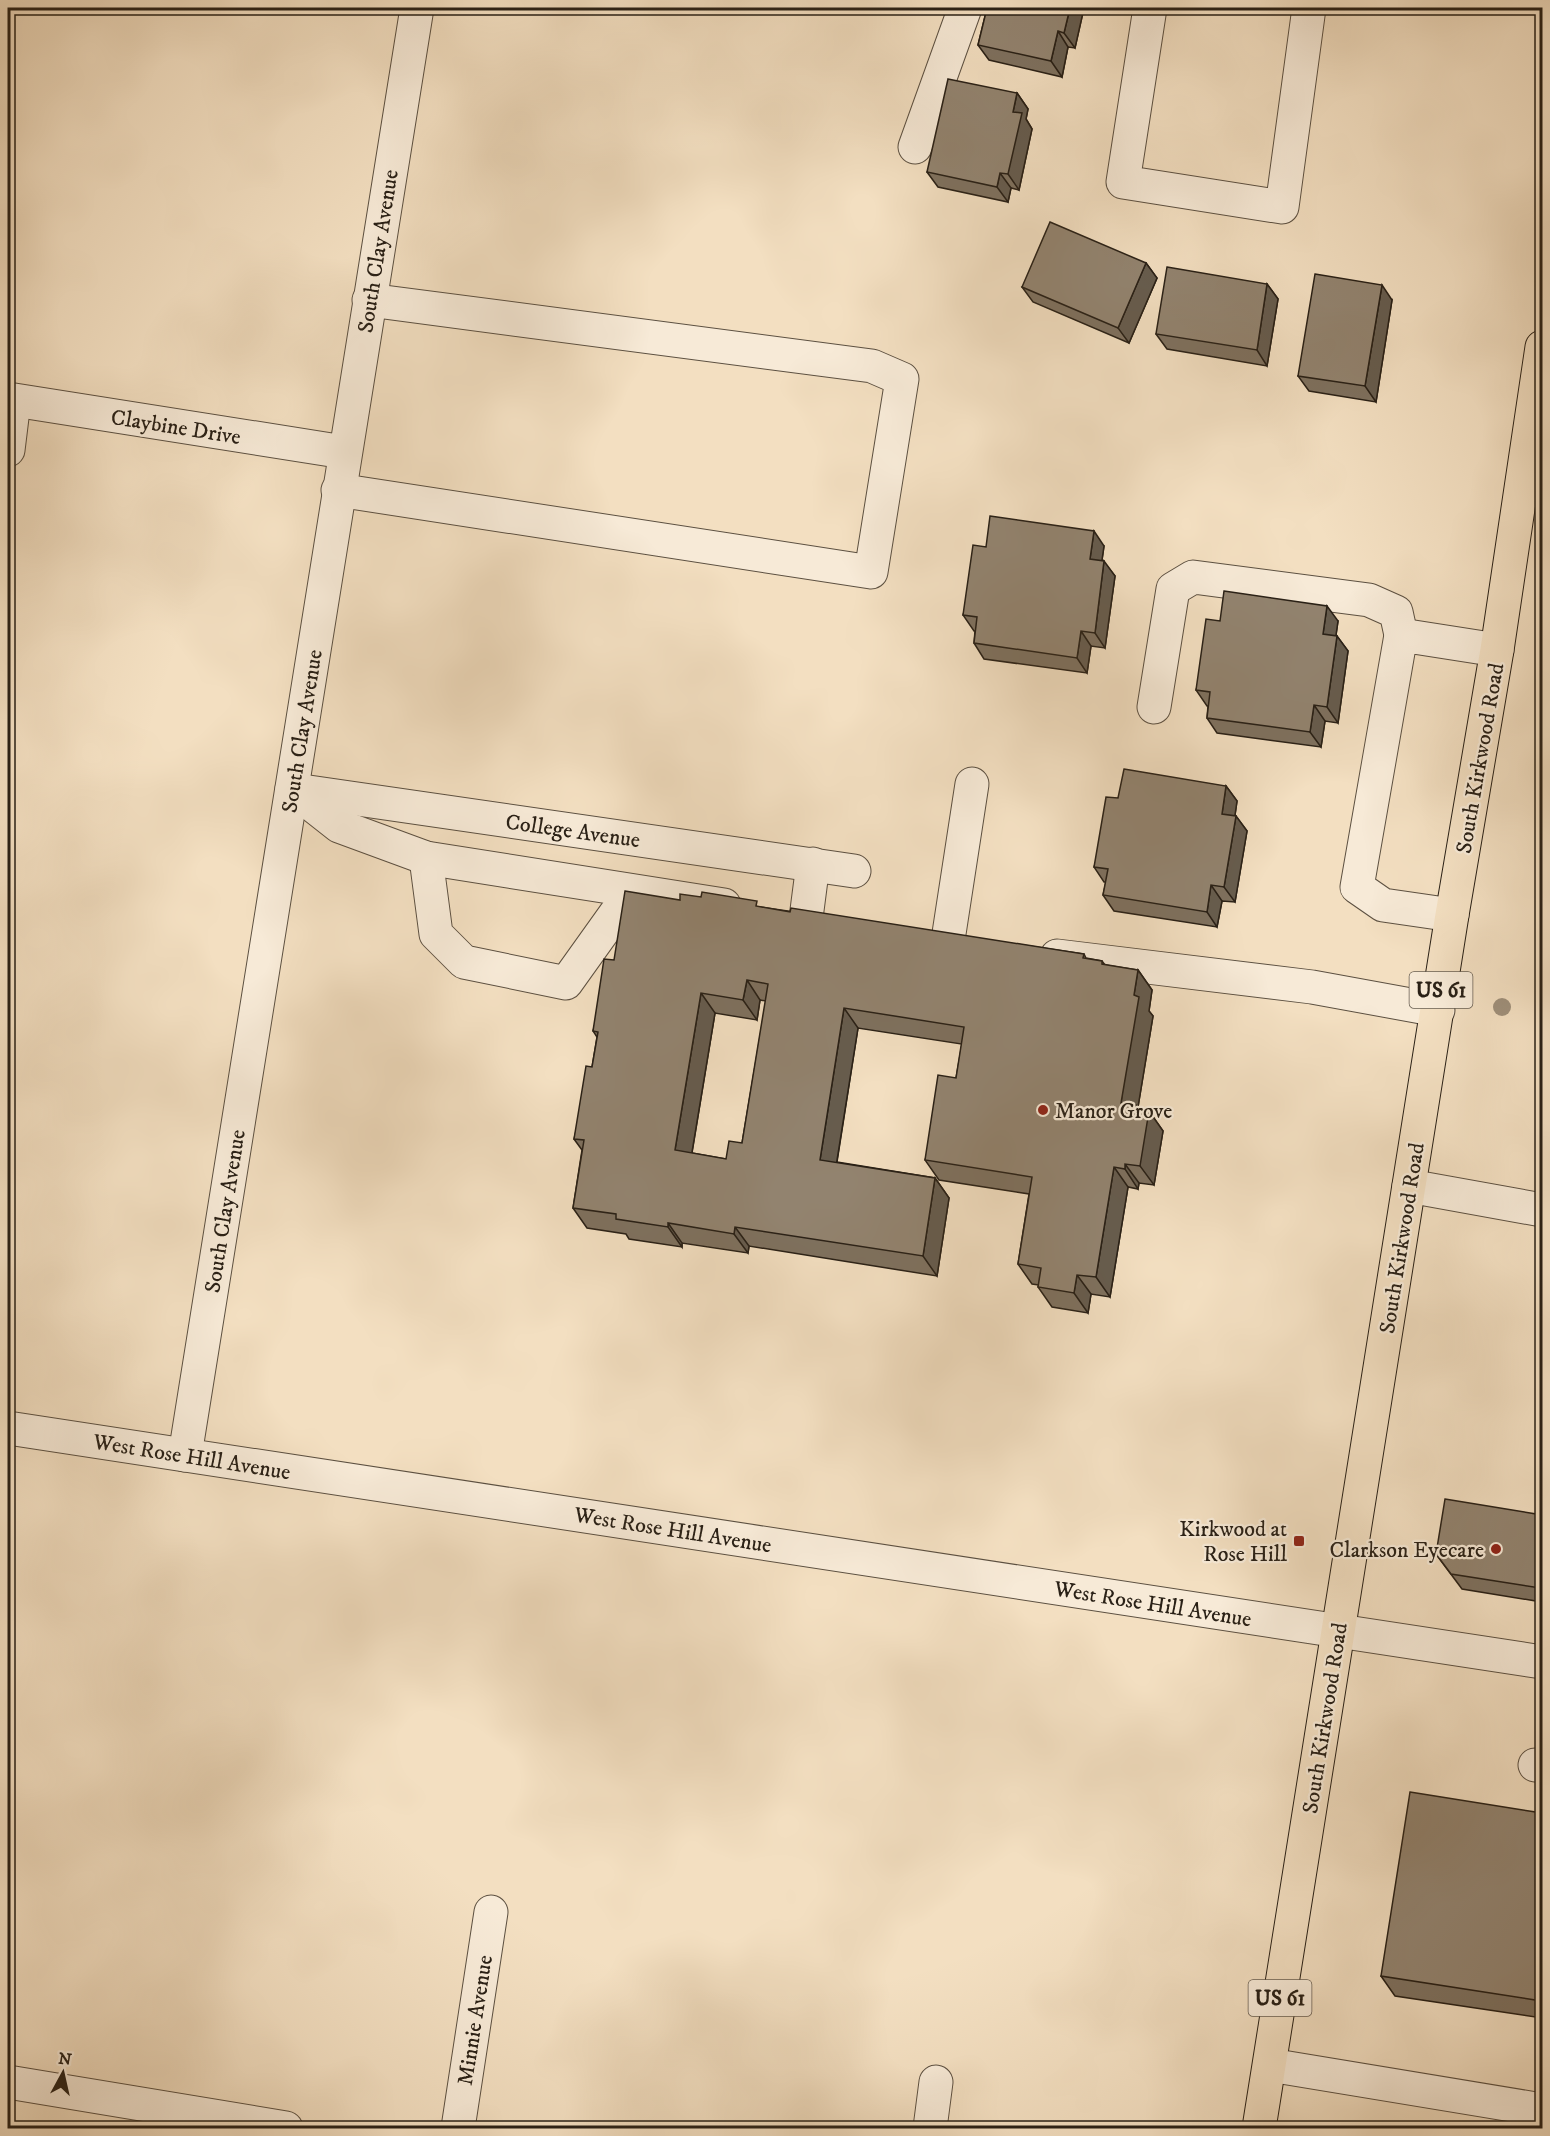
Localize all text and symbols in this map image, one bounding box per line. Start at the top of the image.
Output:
street label: South Clay Avenue [352,168,405,335]
street label: Claybine Drive [109,404,243,451]
street label: South Clay Avenue [276,648,329,815]
street label: South Kirkwood Road [1450,661,1511,856]
street label: College Avenue [504,809,642,854]
road number: US 61 [1410,972,1472,1008]
place label: Manor Grove [1055,1098,1172,1125]
marker: Manor Grove [1036,1103,1050,1117]
street label: South Clay Avenue [199,1128,252,1295]
street label: South Kirkwood Road [1374,1141,1431,1336]
street label: West Rose Hill Avenue [90,1428,292,1486]
street label: West Rose Hill Avenue [571,1501,773,1559]
place label: Kirkwood at Rose Hill [1179,1516,1287,1568]
marker: Kirkwood at Rose Hill [1292,1534,1306,1548]
place label: Clarkson Eyecare [1329,1537,1484,1564]
marker: Clarkson Eyecare [1489,1542,1503,1556]
street label: West Rose Hill Avenue [1051,1575,1253,1633]
street label: South Kirkwood Road [1297,1621,1354,1816]
street label: Minnie Avenue [452,1953,499,2087]
road number: US 61 [1248,1980,1312,2016]
north arrow [33,2043,93,2103]
text: N [57,2048,73,2070]

